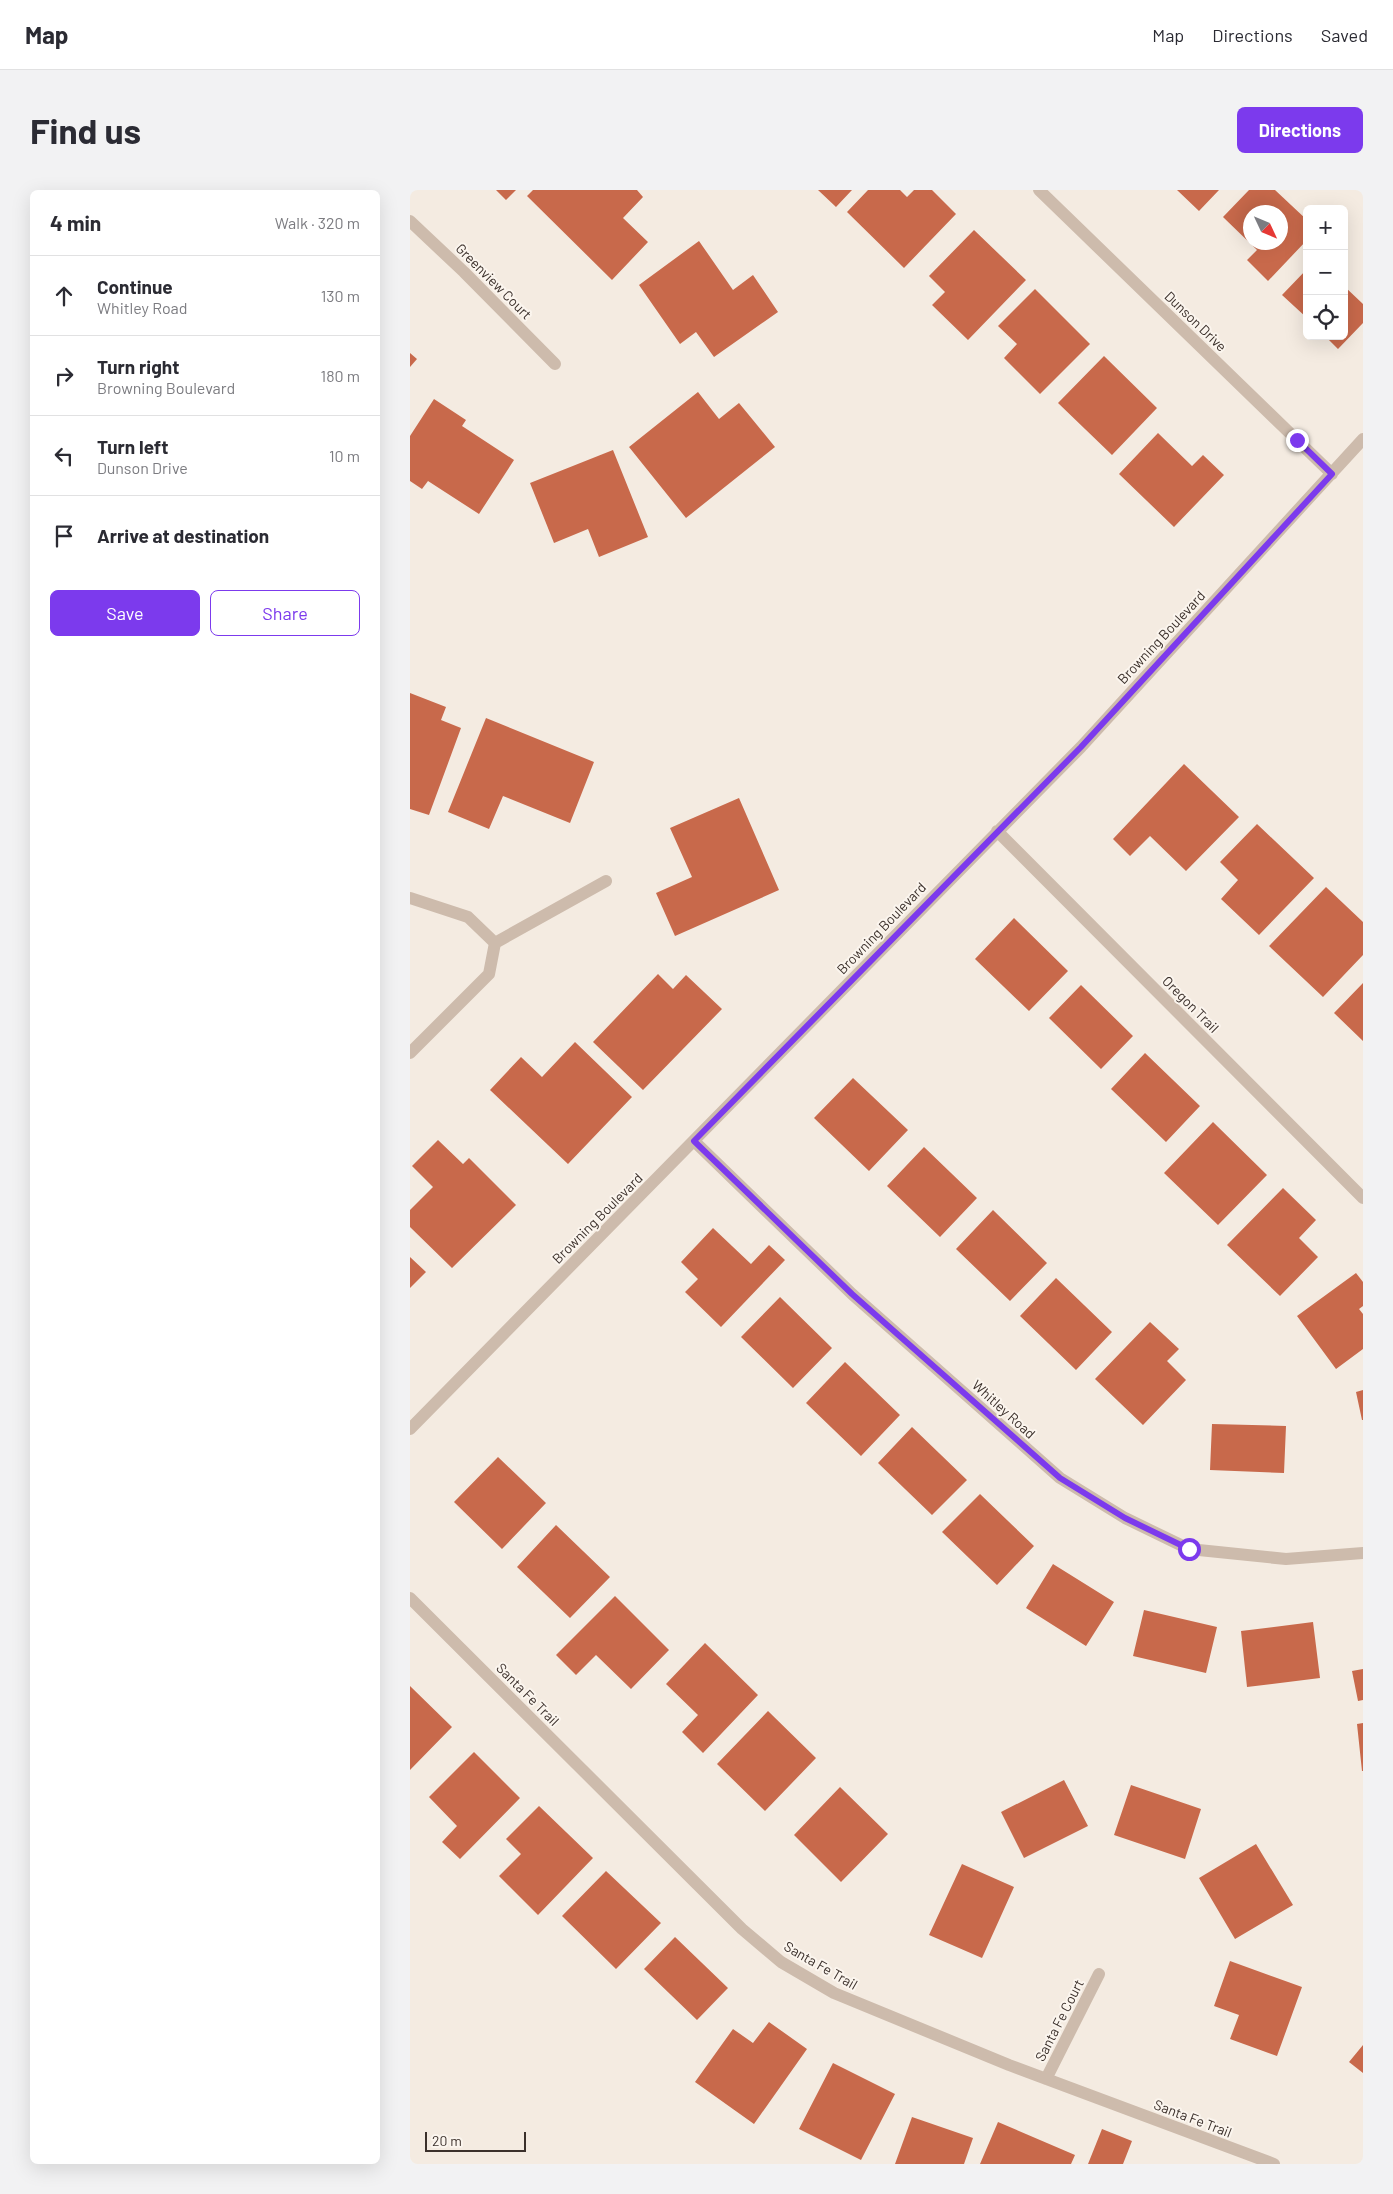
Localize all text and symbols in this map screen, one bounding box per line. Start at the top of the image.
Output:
text: Map [25,20,68,49]
text: Map [1152,24,1184,46]
text: Directions [1212,24,1293,46]
text: Saved [1321,24,1368,46]
button: Directions [1237,107,1363,153]
text: Find us [30,109,141,151]
north arrow [1243,205,1288,250]
map controls [1303,205,1348,340]
button: + [1303,205,1348,250]
text: 4 min [50,210,101,235]
text: Walk · 320 m [275,213,360,232]
street label: Greenview Court [453,240,535,322]
button: − [1303,250,1348,295]
text: Continue [97,275,173,298]
icon: ahead [50,282,78,310]
text: 130 m [321,286,360,305]
street label: Dunson Drive [1162,287,1230,355]
button: locate [1303,295,1348,340]
text: Whitley Road [97,298,188,317]
text: Turn right [97,355,179,378]
icon: right [50,362,78,390]
text: 180 m [321,366,360,385]
text: Browning Boulevard [97,378,235,397]
route end [1286,429,1309,452]
text: Turn left [97,435,168,458]
icon: left [50,442,78,470]
text: 10 m [329,446,360,465]
text: Dunson Drive [97,458,188,477]
icon: arrive [50,522,78,550]
text: Arrive at destination [97,524,269,547]
street label: Browning Boulevard [1114,587,1208,687]
button: Save [50,590,200,636]
button: Share [210,590,360,636]
street label: Browning Boulevard [833,879,929,977]
street label: Oregon Trail [1159,972,1223,1036]
street label: Browning Boulevard [548,1169,646,1267]
street label: Whitley Road [969,1376,1039,1442]
route start [1178,1538,1201,1561]
street label: Santa Fe Trail [493,1659,563,1729]
street label: Santa Fe Trail [781,1937,861,1993]
street label: Santa Fe Court [1031,1976,1087,2064]
street label: Santa Fe Trail [1152,2095,1234,2141]
scale bar [425,2129,526,2152]
text: 20 m [432,2132,462,2149]

